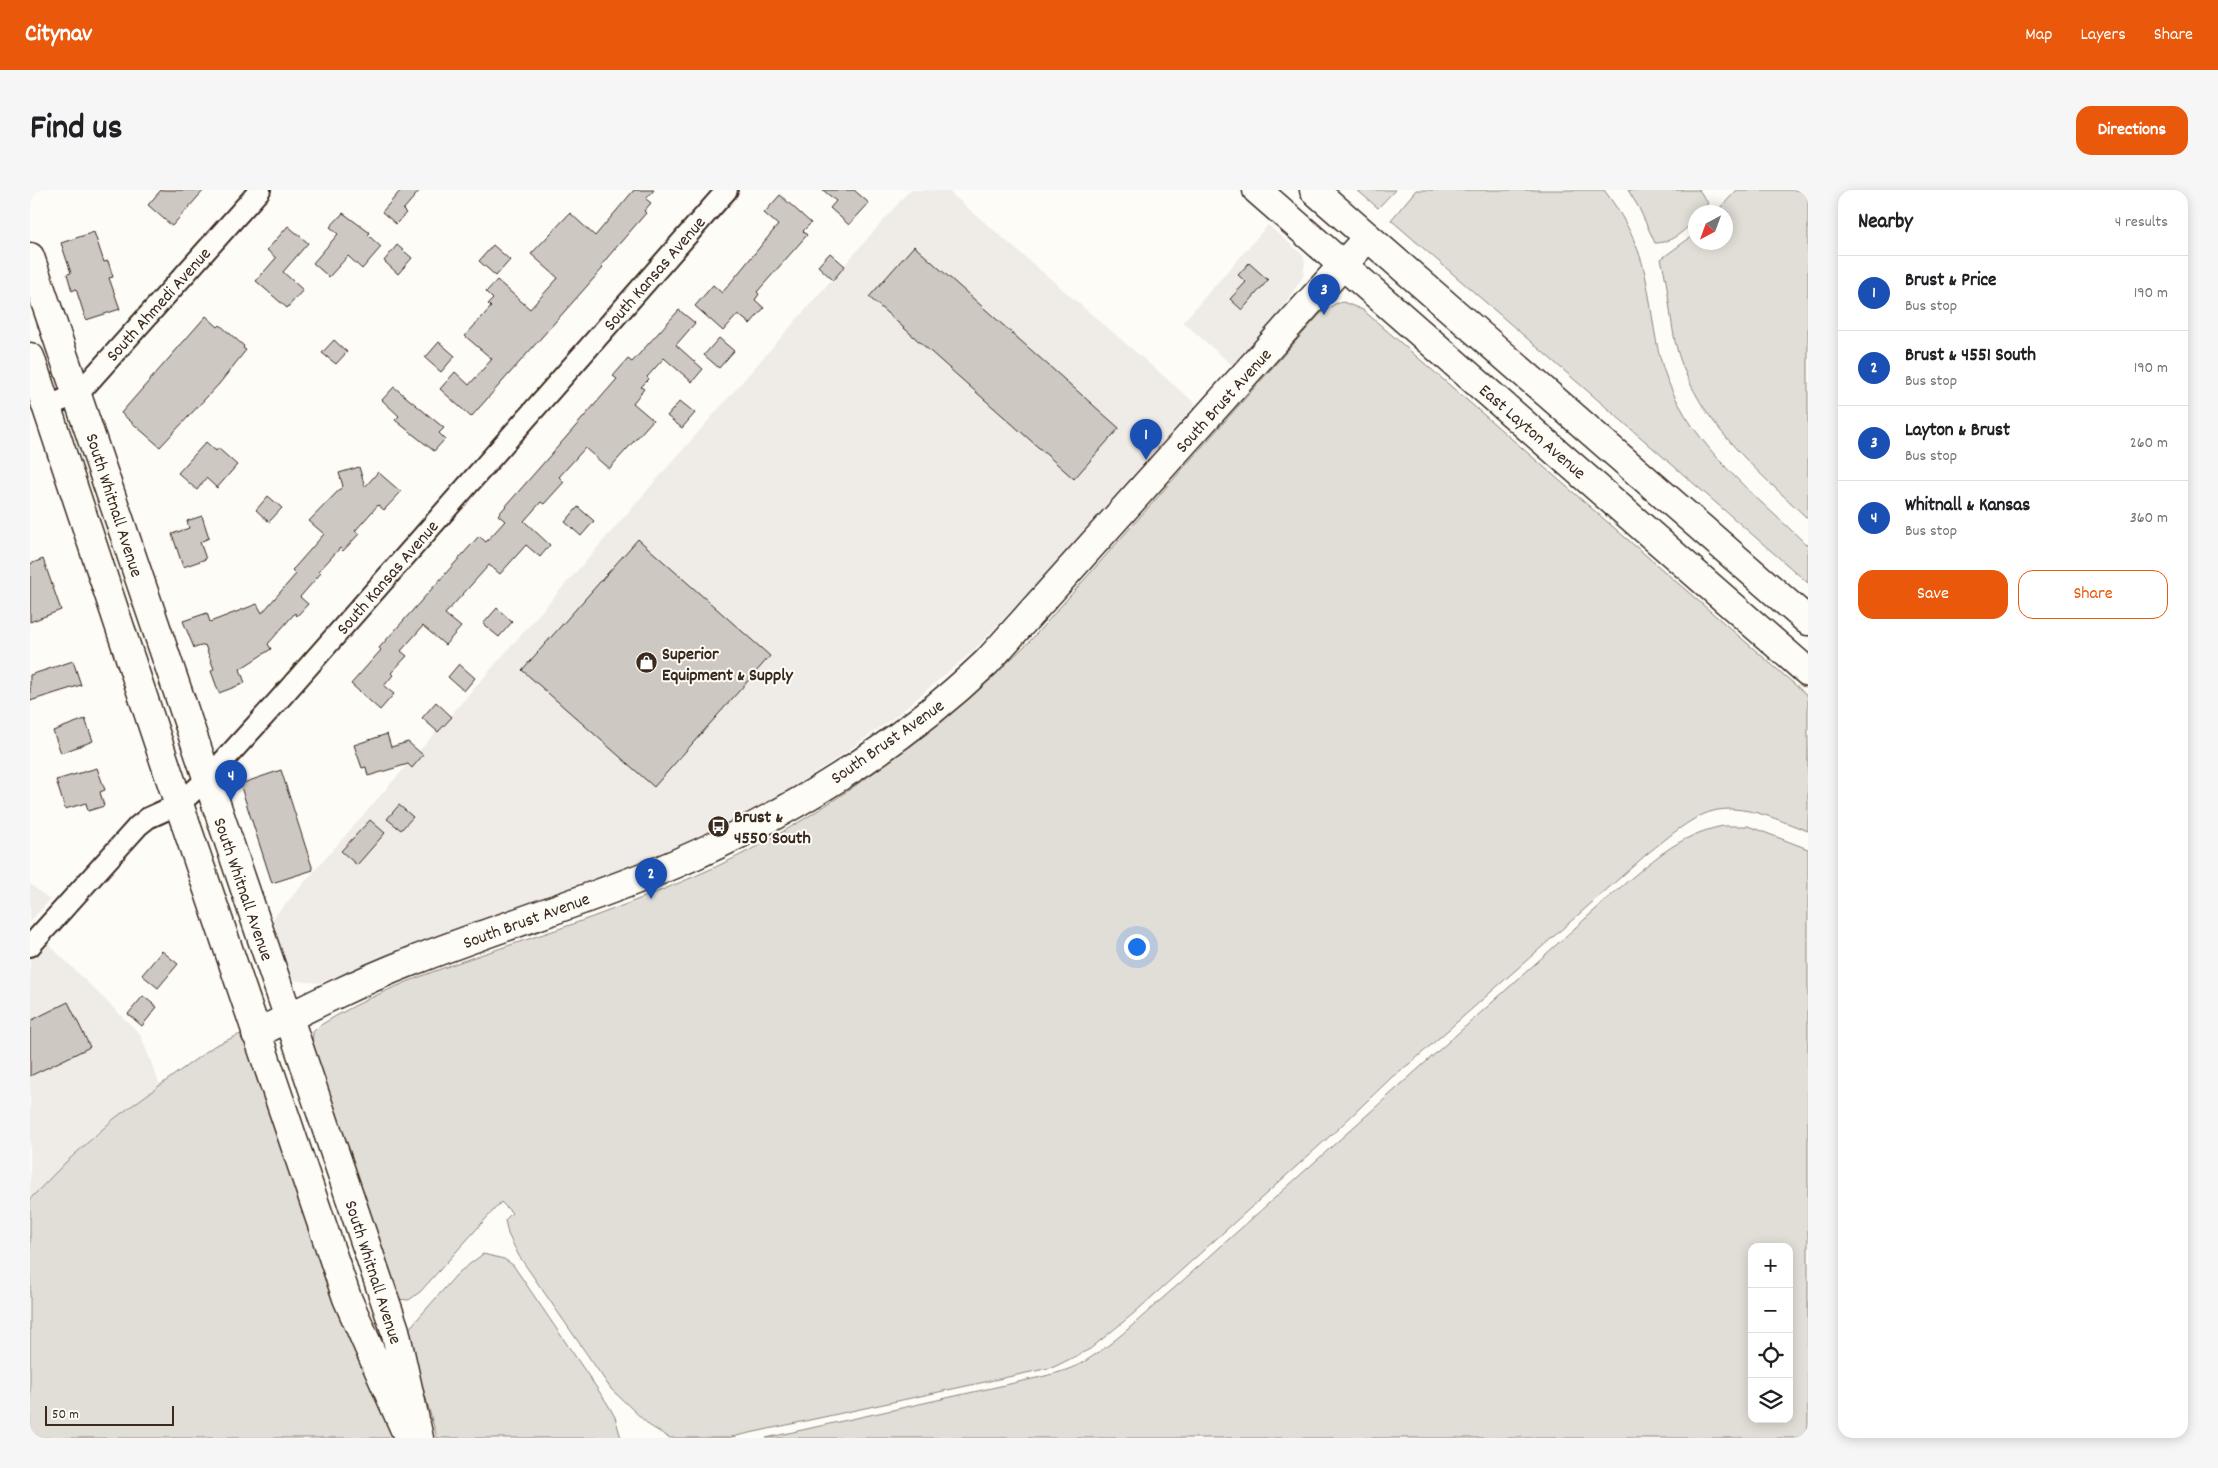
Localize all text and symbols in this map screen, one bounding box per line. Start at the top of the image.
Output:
text: Citynav [25,18,92,52]
text: Map [2025,23,2052,48]
text: Layers [2080,23,2126,48]
text: Share [2154,23,2193,48]
text: Find us [30,105,122,155]
button: Directions [2076,106,2188,155]
north arrow [1688,205,1733,250]
text: Nearby [1858,208,1913,238]
text: 4 results [2115,211,2168,234]
street label: South Kansas Avenue [599,212,713,337]
street label: South Ahmedi Avenue [102,243,218,368]
text: Brust & Price [1905,268,1996,295]
pin: 3 [1308,274,1340,315]
text: 1 [1872,282,1876,305]
text: 190 m [2134,282,2168,305]
text: Bus stop [1905,295,1957,318]
text: Brust & 4551 South [1905,343,2036,370]
street label: South Brust Avenue [1171,344,1279,460]
text: 2 [1871,357,1878,380]
text: 190 m [2134,357,2168,380]
text: Bus stop [1905,370,1957,393]
street label: East Layton Avenue [1472,379,1590,486]
text: Layton & Brust [1905,418,2010,445]
pin: 1 [1130,419,1162,460]
street label: South Whitnall Avenue [78,431,148,581]
text: 3 [1870,432,1878,455]
text: 260 m [2130,432,2168,455]
text: Bus stop [1905,445,1957,468]
text: Whitnall & Kansas [1905,493,2030,520]
text: 4 [1871,507,1877,530]
text: 360 m [2130,507,2168,530]
street label: South Kansas Avenue [332,516,446,641]
text: Bus stop [1905,520,1957,543]
button: Save [1858,570,2008,619]
button: Share [2018,570,2168,619]
place label: Superior Equipment & Supply [662,643,794,689]
shop icon: Superior Equipment & Supply [634,651,658,675]
street label: South Brust Avenue [827,695,950,792]
pin: 4 [215,760,247,801]
place label: Brust & 4550 South [734,806,811,852]
bus stop icon: Brust & 4550 South [706,814,730,838]
street label: South Whitnall Avenue [205,815,278,965]
pin: 2 [635,858,667,899]
street label: South Brust Avenue [460,888,594,957]
your location [1124,934,1150,960]
street label: South Whitnall Avenue [337,1198,407,1348]
map controls [1748,1243,1793,1423]
button: + [1748,1243,1793,1288]
button: − [1748,1288,1793,1333]
button: locate [1748,1333,1793,1378]
button: layers [1748,1378,1793,1423]
scale bar [45,1403,174,1426]
text: 50 m [52,1405,79,1425]

